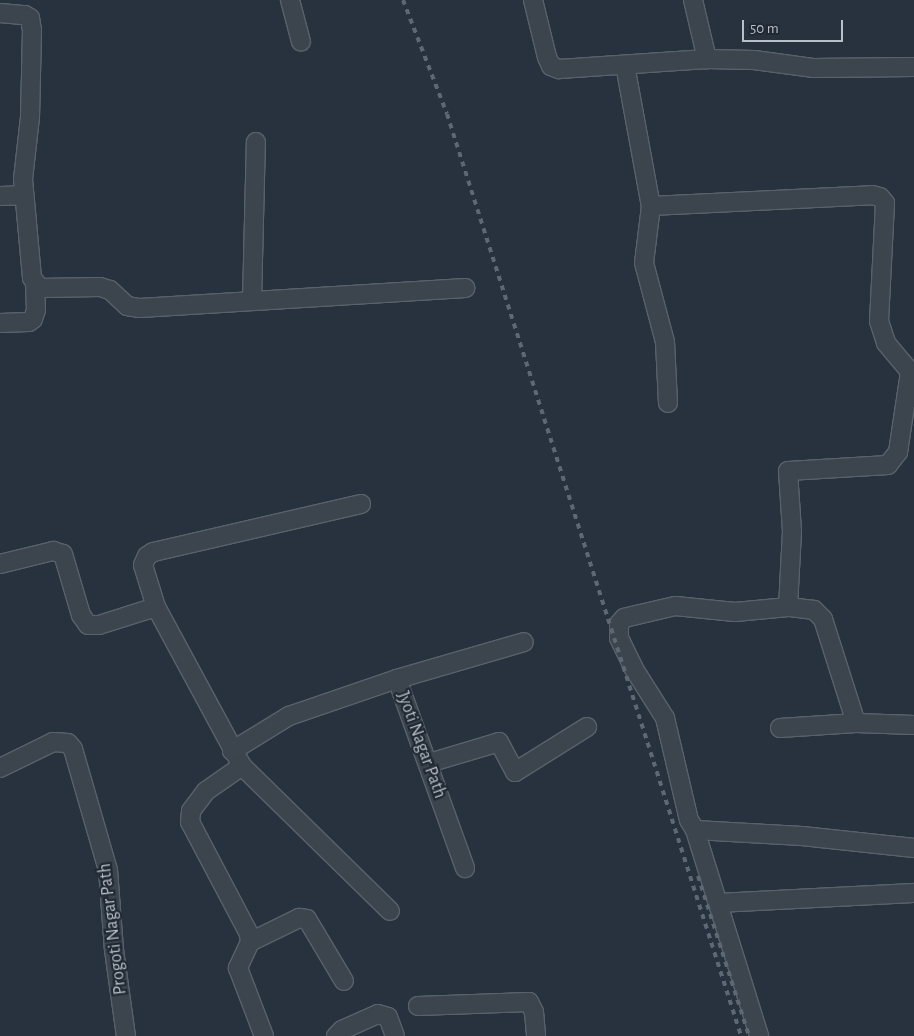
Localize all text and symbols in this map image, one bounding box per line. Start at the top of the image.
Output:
scale bar [744,10,845,42]
text: 50 m [750,21,779,36]
street label: Jyoti Nagar Path [392,689,450,801]
street label: Progoti Nagar Path [94,862,132,996]

